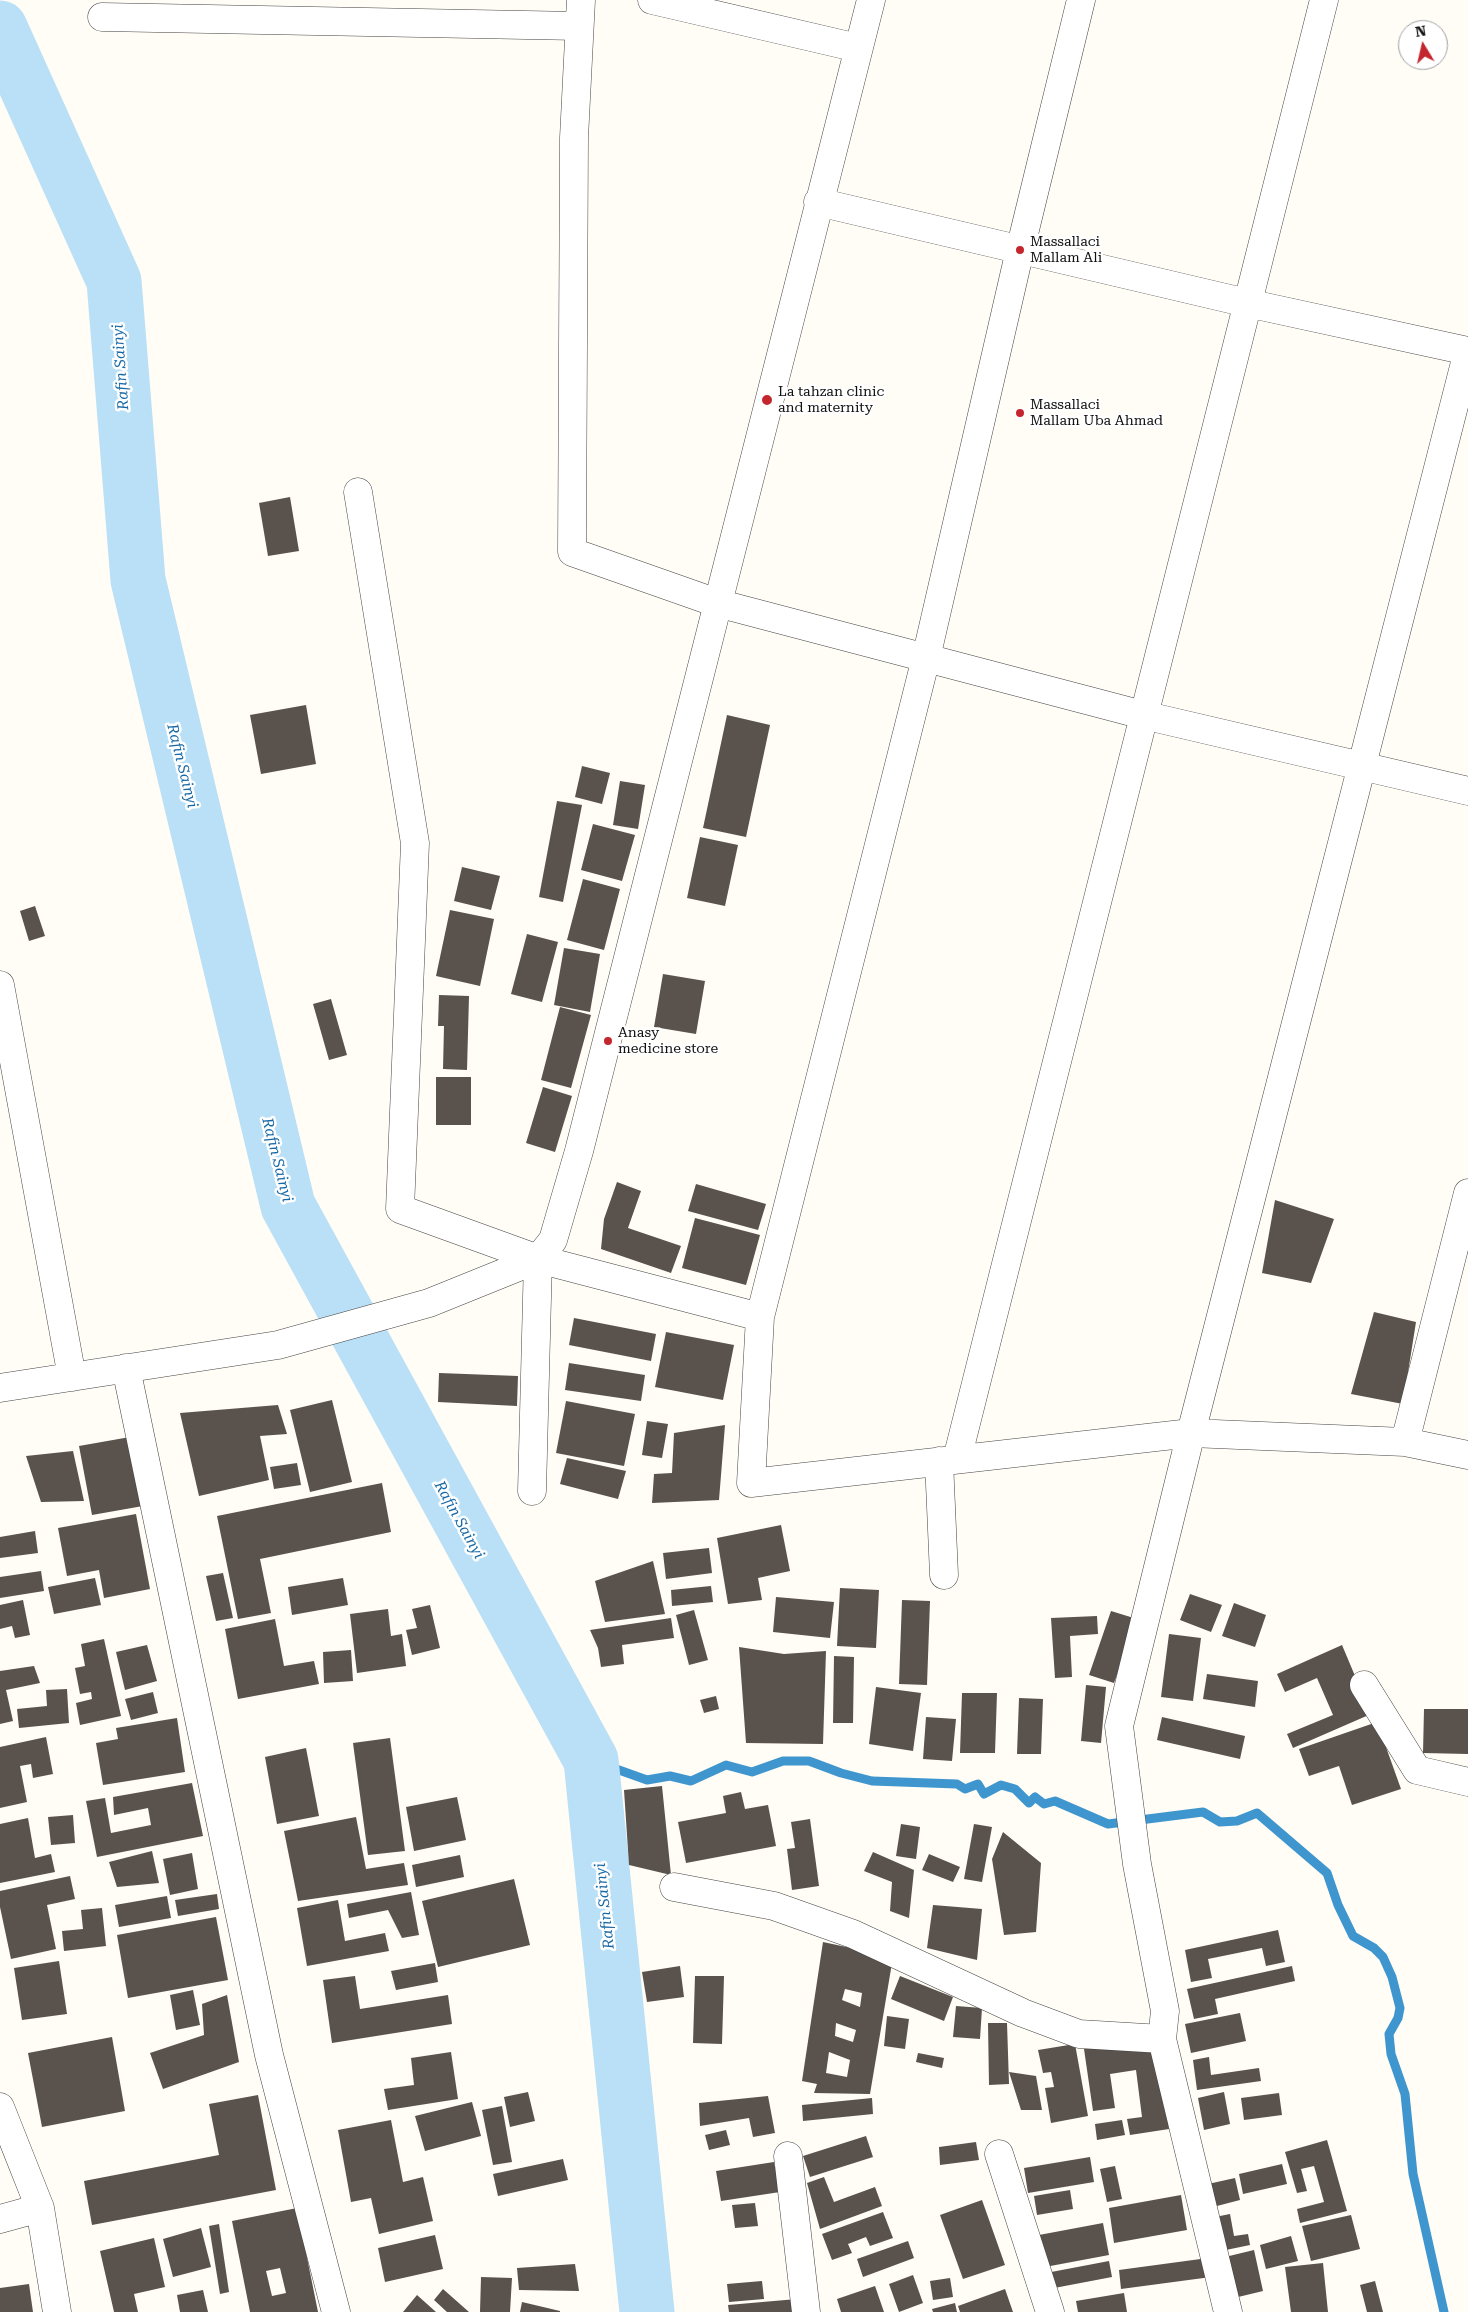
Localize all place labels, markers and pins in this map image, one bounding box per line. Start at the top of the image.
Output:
place label: Massallaci Mallam Ali [1030,234,1102,266]
marker: Massallaci Mallam Ali [1014,244,1026,256]
place label: La tahzan clinic and maternity [778,384,884,417]
marker: La tahzan clinic and maternity [760,393,774,407]
place label: Massallaci Mallam Uba Ahmad [1030,397,1163,430]
marker: Massallaci Mallam Uba Ahmad [1014,407,1026,419]
place label: Anasy medicine store [618,1025,718,1058]
marker: Anasy medicine store [602,1035,614,1047]

